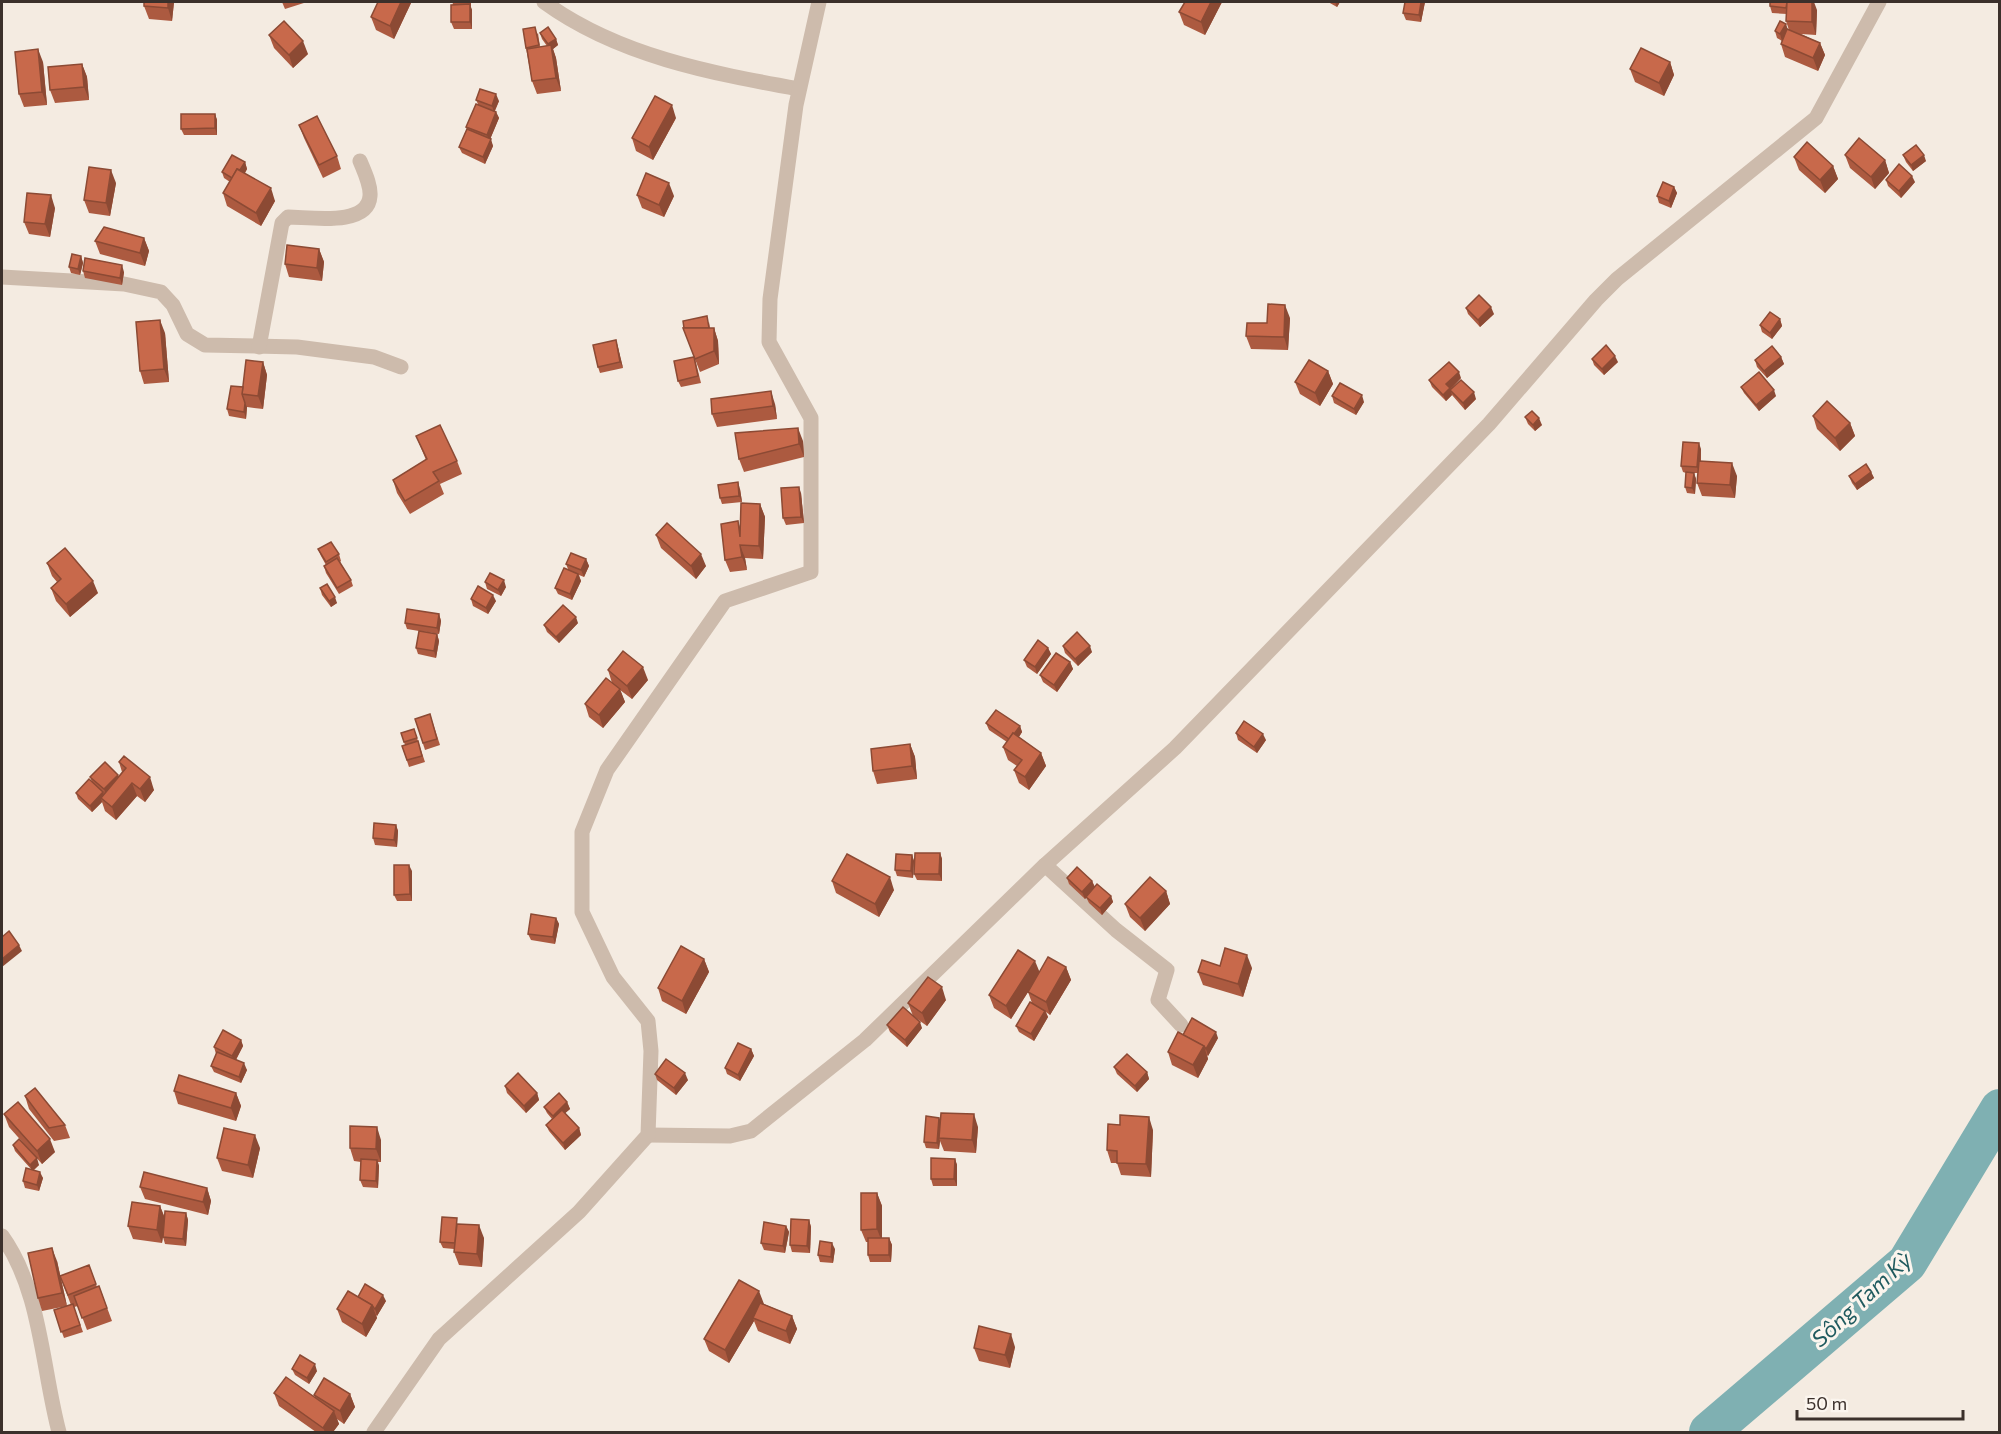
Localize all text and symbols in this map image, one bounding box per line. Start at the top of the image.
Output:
water label: Sông Tam Kỳ [1805,1245,1917,1352]
scale bar [1797,1383,1964,1421]
text: 50 m [1806,1392,1847,1414]

